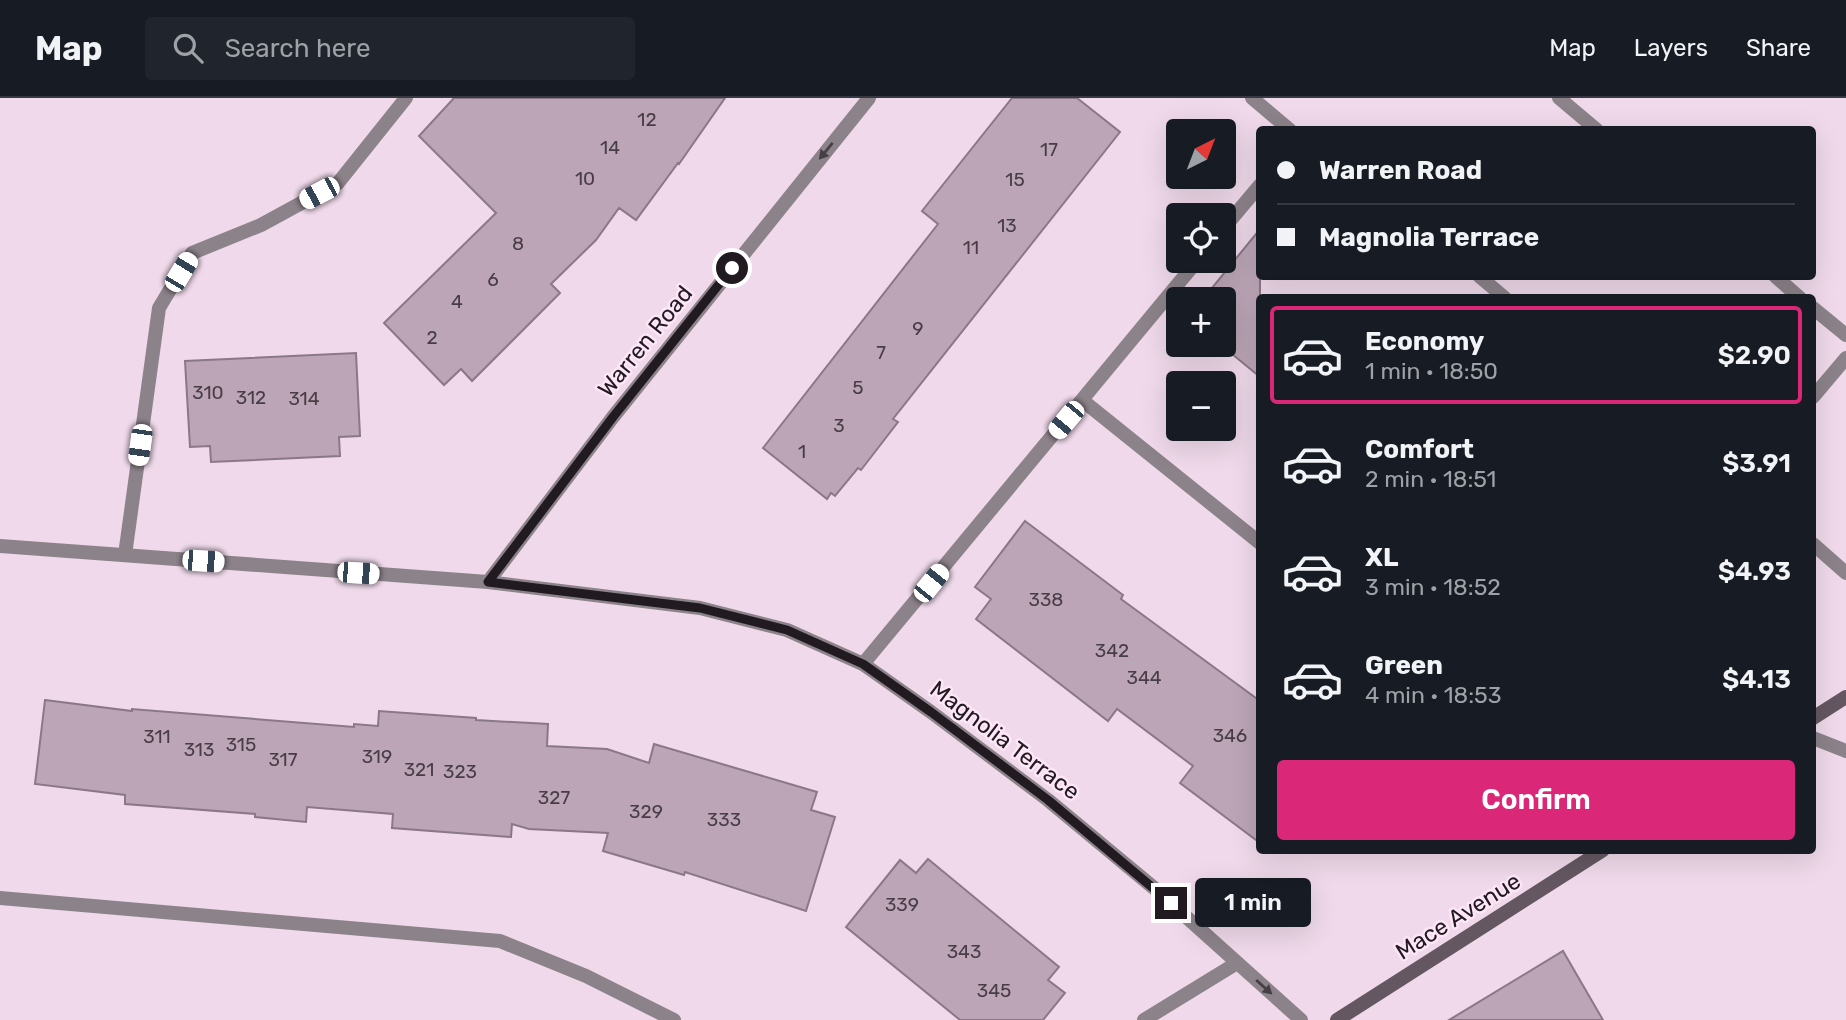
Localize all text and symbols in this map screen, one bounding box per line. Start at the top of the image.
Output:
search box [145,17,635,80]
text: Map [35,29,103,68]
icon: search [169,29,207,67]
text: Search here [225,33,370,64]
text: Map [1549,34,1596,62]
text: Layers [1634,34,1708,62]
text: Share [1746,34,1811,62]
house number: 12 [637,108,657,131]
north arrow [1166,119,1236,189]
map controls [1166,119,1236,441]
house number: 14 [600,136,620,159]
house number: 17 [1040,138,1058,161]
one-way arrow [819,143,834,160]
text: Warren Road [1319,155,1482,186]
house number: 10 [575,167,595,190]
house number: 15 [1005,168,1025,191]
car [296,174,343,212]
button: locate [1166,203,1236,273]
house number: 13 [997,214,1017,237]
text: Magnolia Terrace [1319,222,1539,253]
house number: 8 [512,232,524,255]
house number: 11 [963,236,979,259]
car [162,249,201,295]
route start [716,252,748,284]
house number: 6 [487,268,499,291]
street label: Warren Road [592,280,698,402]
button: + [1166,287,1236,357]
house number: 4 [451,290,463,313]
house number: 9 [912,317,924,340]
icon: car [1281,324,1344,387]
house number: 2 [426,326,438,349]
text: Economy [1365,326,1484,357]
text: $2.90 [1718,340,1791,371]
house number: 7 [876,341,886,364]
text: 1 min · 18:50 [1365,357,1498,385]
button: − [1166,371,1236,441]
house number: 5 [852,376,864,399]
house number: 310 [192,381,224,404]
house number: 312 [236,386,266,409]
house number: 314 [288,387,320,410]
car [1045,397,1088,443]
house number: 3 [833,414,845,437]
car [127,423,154,467]
icon: car [1281,432,1344,495]
text: Comfort [1365,434,1474,465]
house number: 1 [798,440,806,463]
text: $3.91 [1722,448,1791,479]
text: 2 min · 18:51 [1365,465,1496,493]
icon: car [1281,540,1344,603]
text: XL [1365,542,1398,573]
car [182,549,225,573]
text: $4.93 [1718,556,1791,587]
car [910,560,953,606]
car [337,561,380,585]
text: 3 min · 18:52 [1365,573,1501,601]
house number: 338 [1029,588,1063,611]
house number: 342 [1095,639,1129,662]
icon: car [1281,648,1344,711]
text: Green [1365,650,1443,681]
text: $4.13 [1722,664,1791,695]
house number: 344 [1126,666,1162,689]
street label: Magnolia Terrace [925,675,1085,805]
text: 4 min · 18:53 [1365,681,1502,709]
house number: 346 [1213,724,1247,747]
house number: 311 [143,725,171,748]
house number: 315 [226,733,256,756]
house number: 313 [184,738,214,761]
house number: 319 [362,745,392,768]
house number: 317 [269,748,298,771]
house number: 321 [404,758,434,781]
house number: 323 [443,760,477,783]
button: Confirm [1277,760,1795,840]
house number: 327 [538,786,570,809]
house number: 329 [629,800,663,823]
house number: 333 [707,808,741,831]
street label: Mace Avenue [1390,866,1526,966]
callout: 1 min [1196,878,1311,928]
route end [1155,887,1187,919]
text: 1 min [1224,888,1282,916]
house number: 339 [885,893,919,916]
house number: 343 [947,940,981,963]
one-way arrow [1255,978,1272,994]
house number: 345 [977,979,1011,1002]

